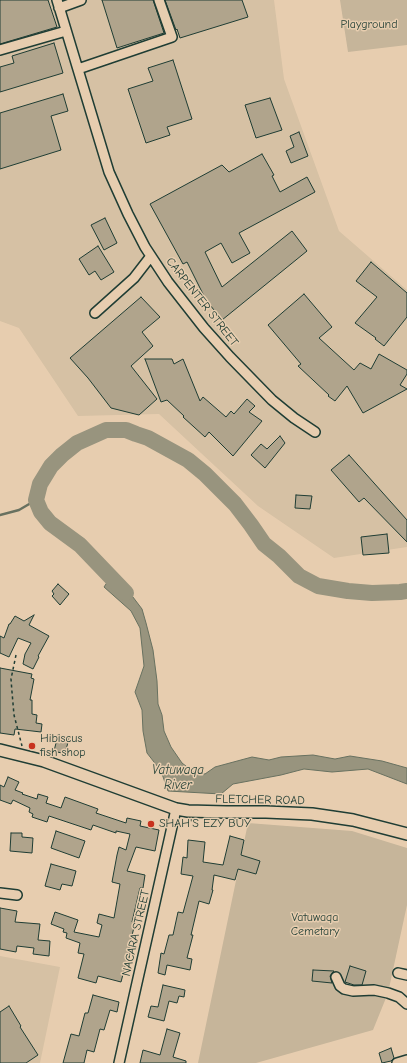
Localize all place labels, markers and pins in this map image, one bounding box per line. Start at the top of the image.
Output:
place label: Hibiscus fish shop [40,732,86,760]
marker: Hibiscus fish shop [27,741,37,751]
place label: SHAH'S EZY BUY [159,817,251,831]
marker: SHAH'S EZY BUY [146,819,156,829]

